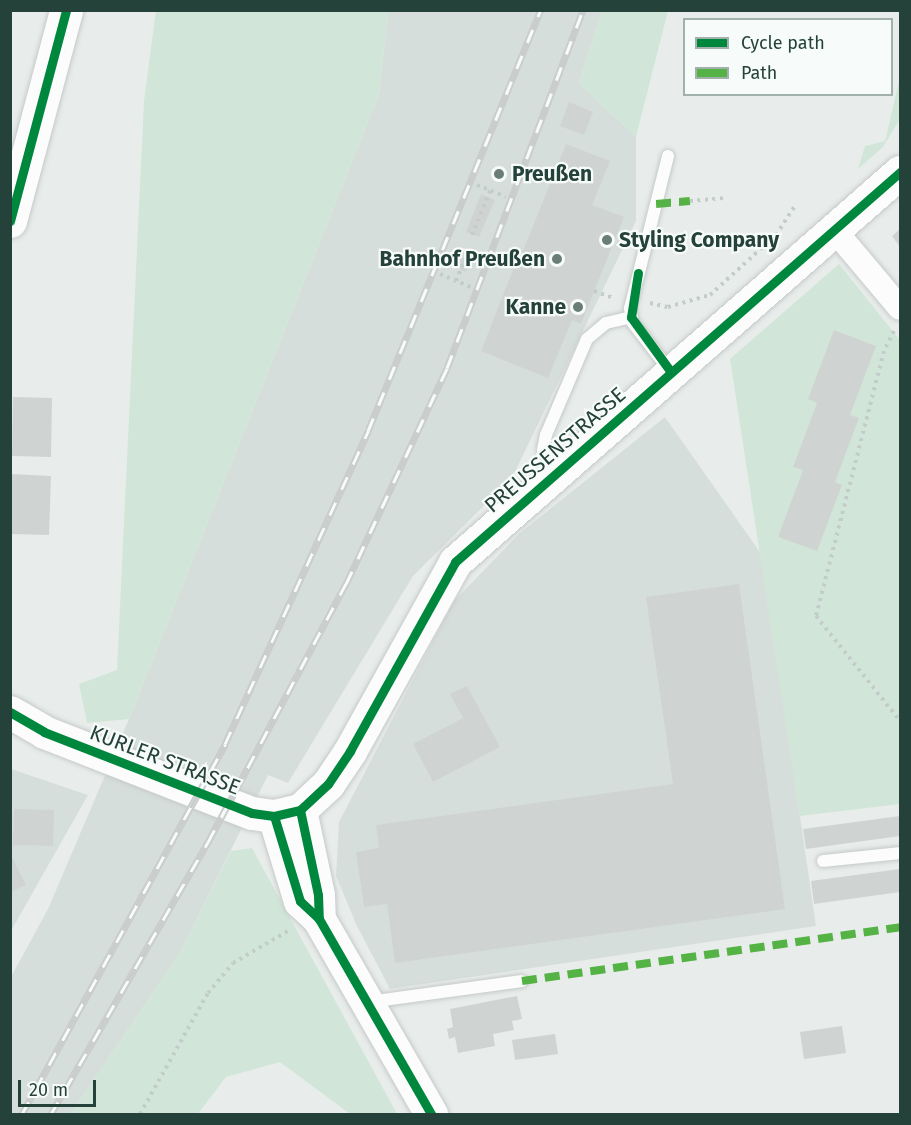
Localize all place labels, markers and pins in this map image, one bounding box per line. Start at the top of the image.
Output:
place label: Preußen [512,161,592,187]
marker: Preußen [490,165,508,183]
place label: Styling Company [619,227,779,253]
marker: Styling Company [600,233,614,247]
place label: Bahnhof Preußen [379,246,545,272]
marker: Bahnhof Preußen [550,252,564,266]
place label: Kanne [506,294,566,320]
marker: Kanne [571,300,585,314]

